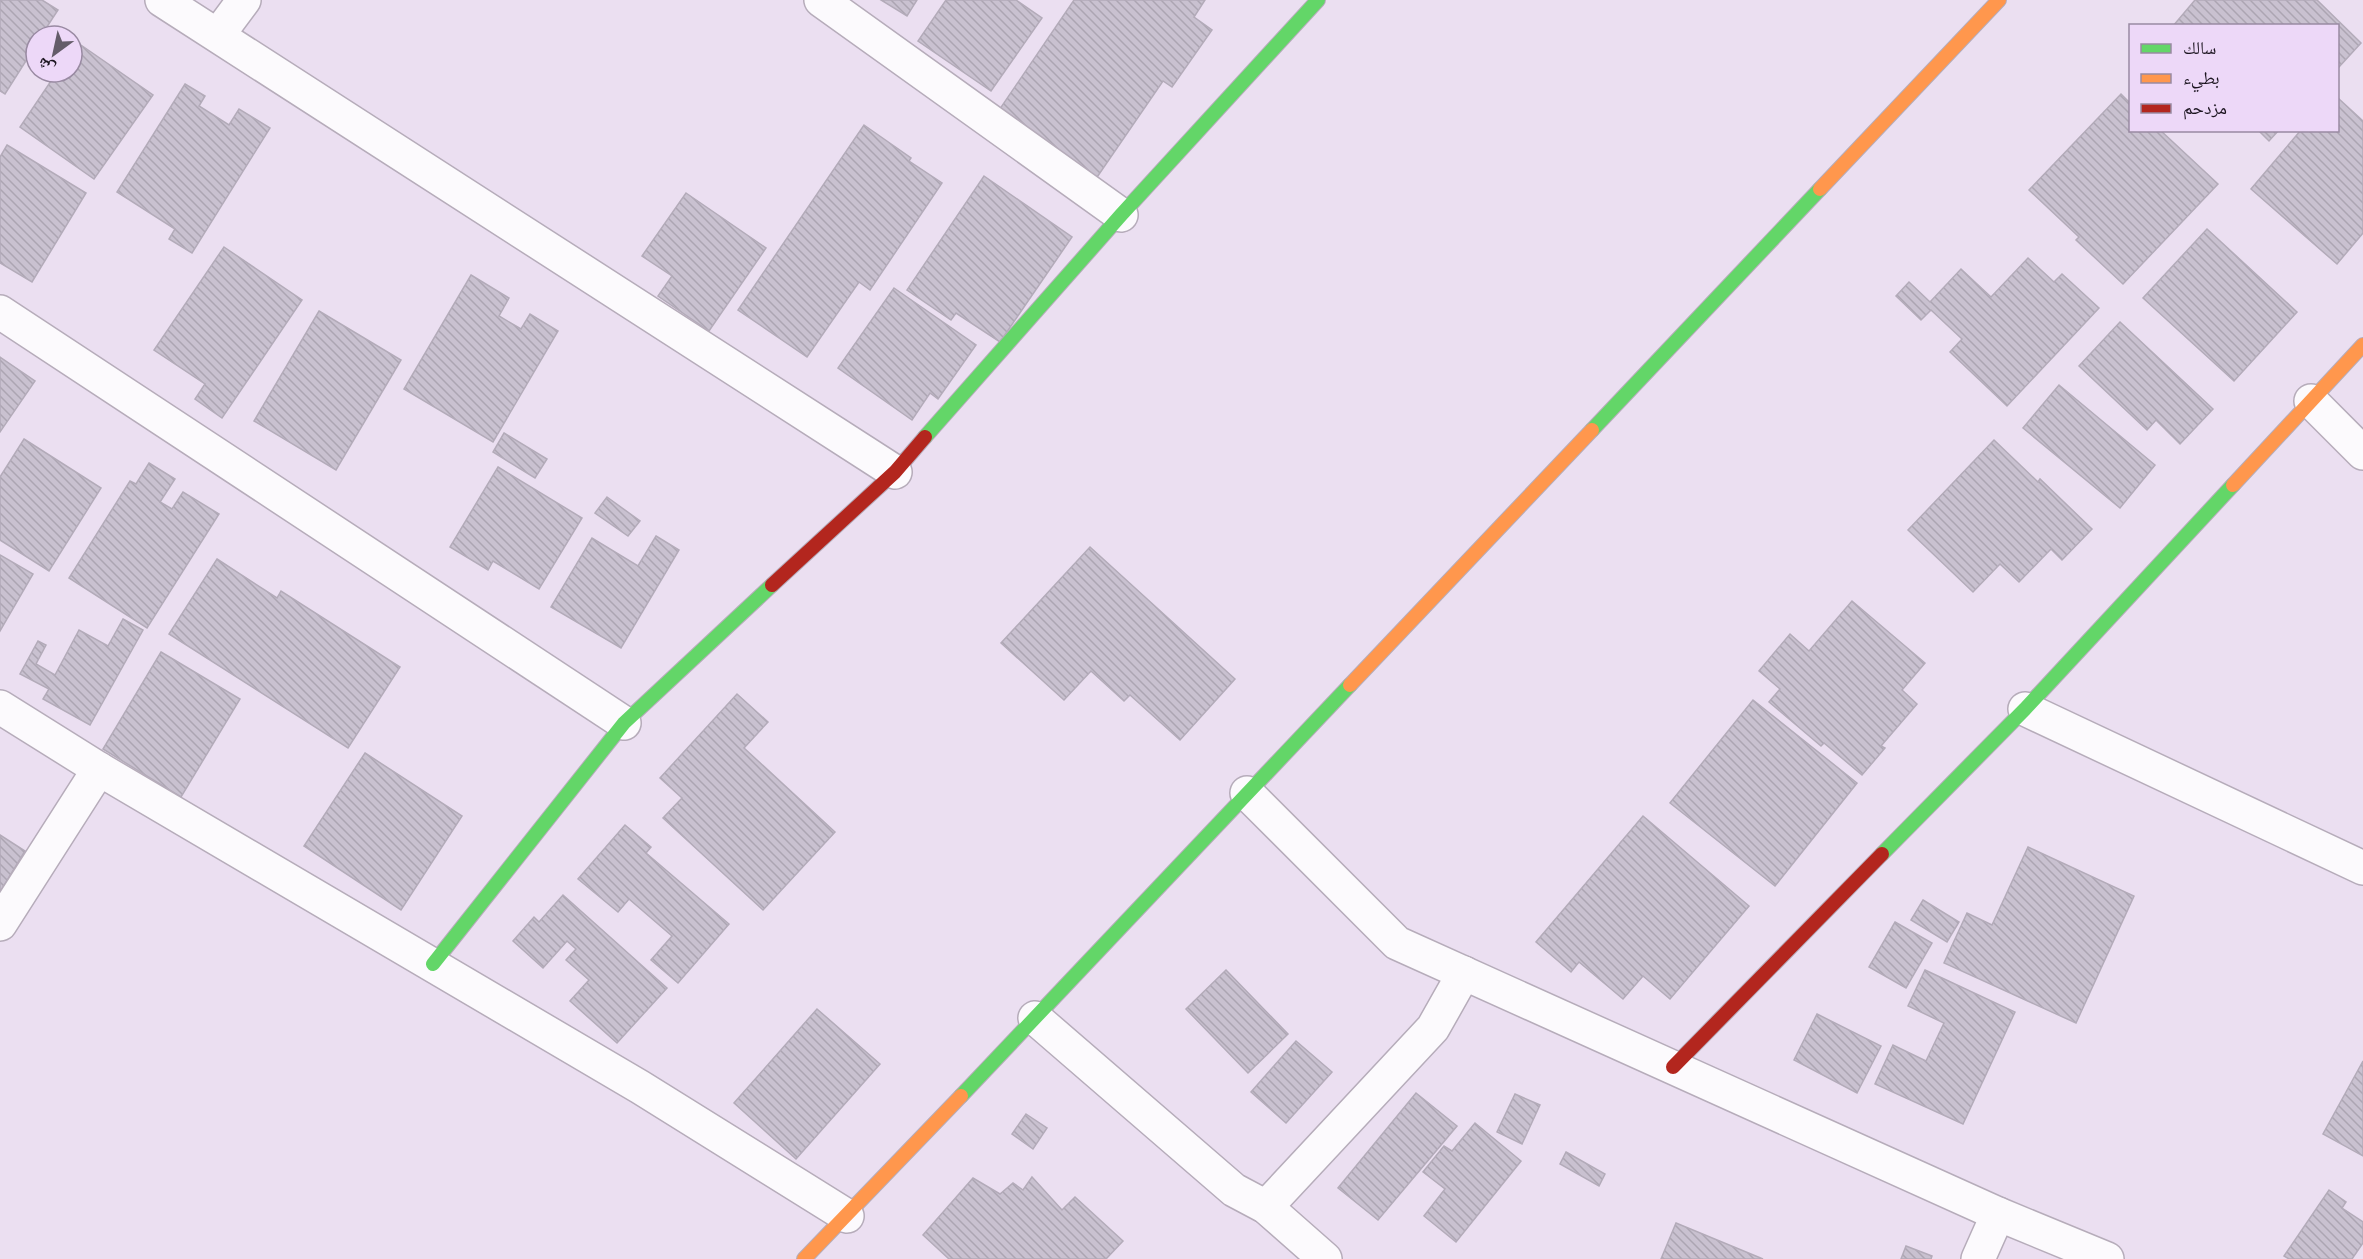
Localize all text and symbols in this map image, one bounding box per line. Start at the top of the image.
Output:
north arrow [24,24,84,84]
legend [2129,24,2339,132]
text: سالك [2183,37,2216,59]
text: ش [34,54,58,79]
text: بطيء [2183,67,2220,93]
text: مزدحم [2183,97,2227,120]

